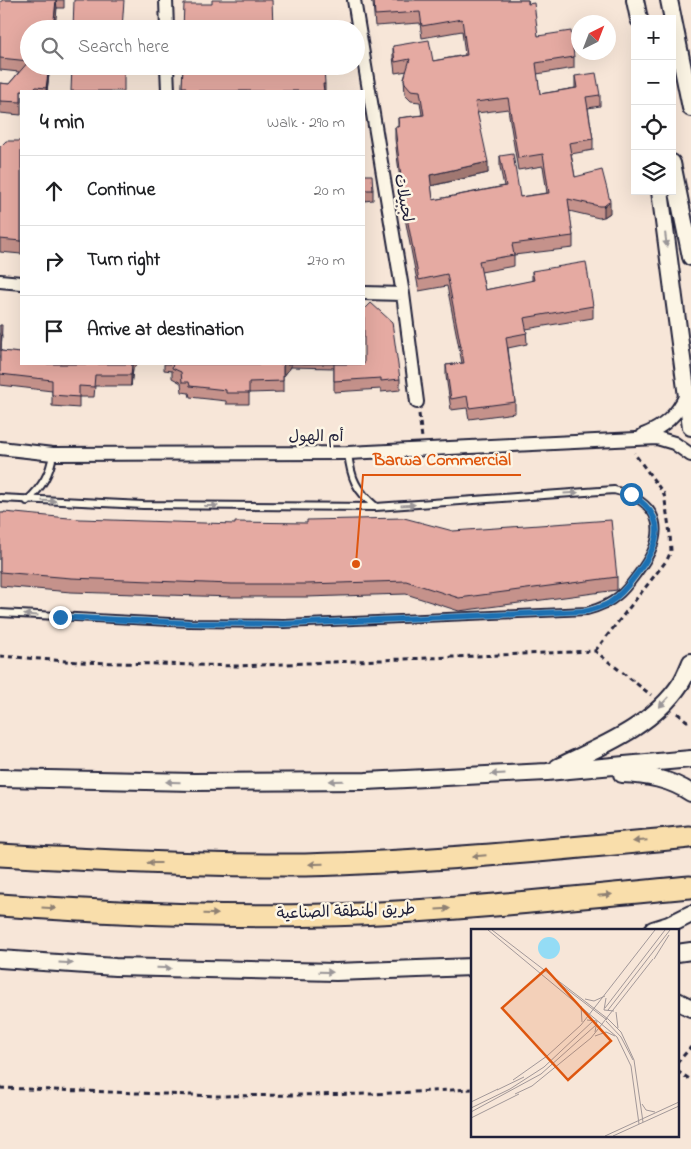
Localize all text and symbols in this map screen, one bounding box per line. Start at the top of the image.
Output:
north arrow [571,15,616,60]
map controls [631,15,676,195]
button: + [631,15,676,60]
search box [20,20,365,75]
icon: search [38,34,66,62]
text: Search here [78,34,169,61]
button: − [631,60,676,105]
button: locate [631,105,676,150]
text: 4 min [40,108,84,138]
text: Walk · 290 m [267,111,345,135]
button: layers [631,150,676,195]
street label: لجبيلات [387,172,419,224]
icon: ahead [40,177,68,205]
text: Continue [87,177,155,204]
text: 20 m [314,179,345,203]
one-way arrow [662,232,670,248]
icon: right [40,247,68,275]
text: Turn right [87,247,160,274]
text: 270 m [307,249,345,273]
icon: arrive [40,317,68,345]
text: Arrive at destination [87,317,244,344]
street label: أم الهول [289,425,344,449]
callout: Barwa Commercial [363,442,521,475]
text: Barwa Commercial [372,448,511,474]
route start [620,483,643,506]
one-way arrow [563,488,579,496]
one-way arrow [41,498,57,506]
one-way arrow [401,500,417,508]
one-way arrow [203,502,219,510]
route end [49,606,72,629]
one-way arrow [23,610,39,618]
one-way arrow [658,696,670,708]
one-way arrow [490,771,506,779]
one-way arrow [328,777,344,785]
one-way arrow [165,778,181,786]
one-way arrow [632,838,648,846]
one-way arrow [470,852,486,860]
one-way arrow [146,859,162,867]
one-way arrow [308,861,324,869]
one-way arrow [598,891,614,899]
street label: طريق المنطقة الصناعية [276,898,416,926]
one-way arrow [436,904,452,912]
one-way arrow [41,905,57,913]
one-way arrow [203,910,219,918]
inset map [471,929,678,1136]
one-way arrow [58,960,74,968]
one-way arrow [156,964,172,972]
one-way arrow [318,968,334,976]

